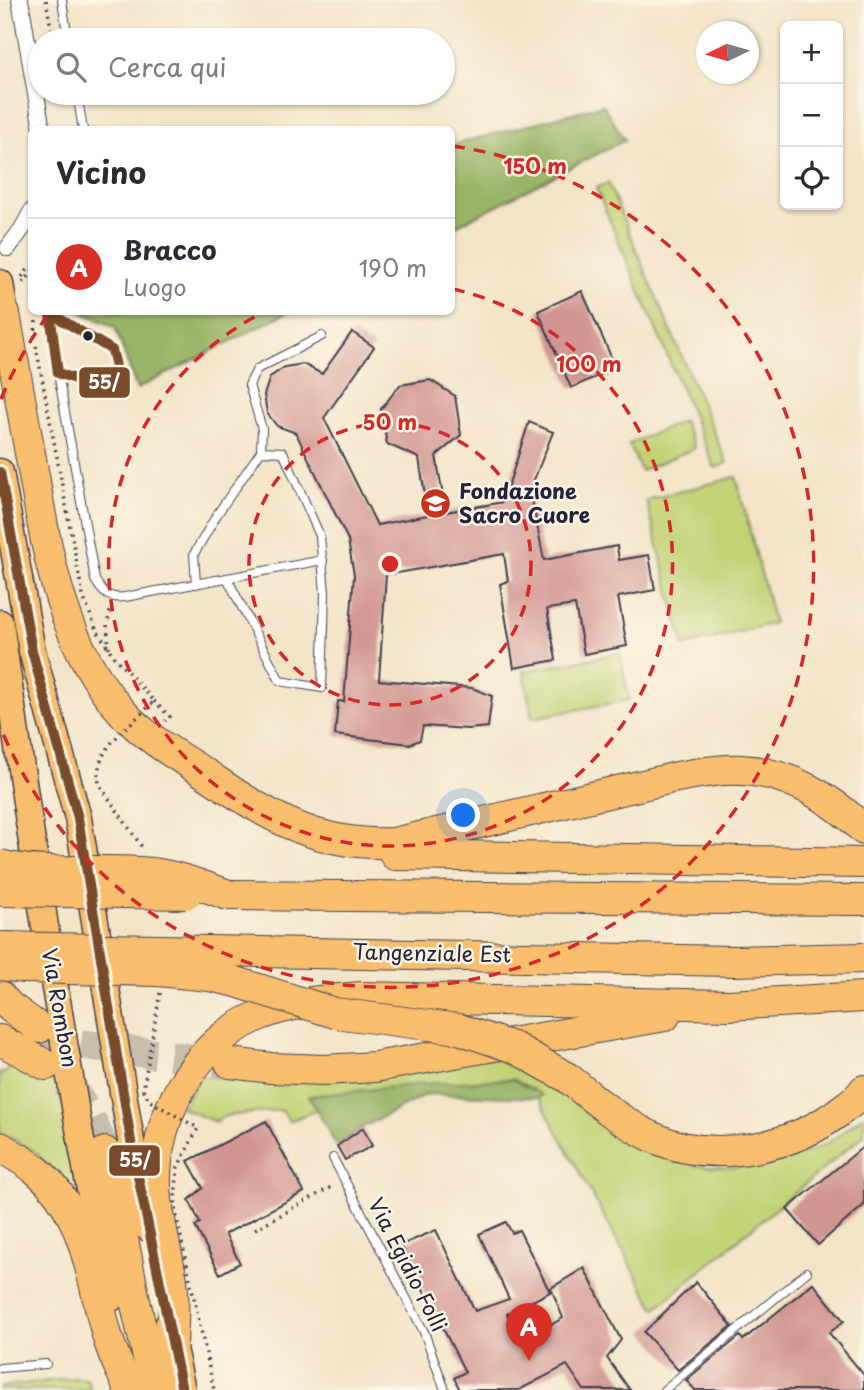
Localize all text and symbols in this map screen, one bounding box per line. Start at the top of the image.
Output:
north arrow [696,21,759,84]
map controls [780,21,843,210]
button: + [780,21,843,84]
search box [28,28,455,105]
text: Cerca qui [108,47,227,86]
icon: search [52,48,90,86]
button: − [780,84,843,147]
button: locate [780,147,843,210]
text: Vicino [56,149,146,194]
text: 150 m [503,149,567,181]
text: Bracco [123,230,216,269]
text: A [70,250,88,285]
text: 190 m [359,250,427,285]
text: Luogo [123,269,187,304]
unlabelled marker [81,329,95,343]
text: 100 m [556,347,622,379]
line badge: 55/ [78,366,131,399]
text: 55/ [88,367,121,395]
text: 50 m [363,405,417,437]
place label: Fondazione Sacro Cuore [459,474,590,530]
school or university icon: Fondazione Sacro Cuore [419,487,453,521]
centre of rings [378,552,402,576]
your location [446,798,480,832]
street label: Tangenziale Est [353,935,512,969]
street label: Via Rombon [35,945,87,1070]
line badge: 55/ [108,1144,161,1177]
text: 55/ [119,1145,152,1173]
street label: Via Egidio Folli [361,1192,456,1337]
pin: A [506,1303,552,1361]

